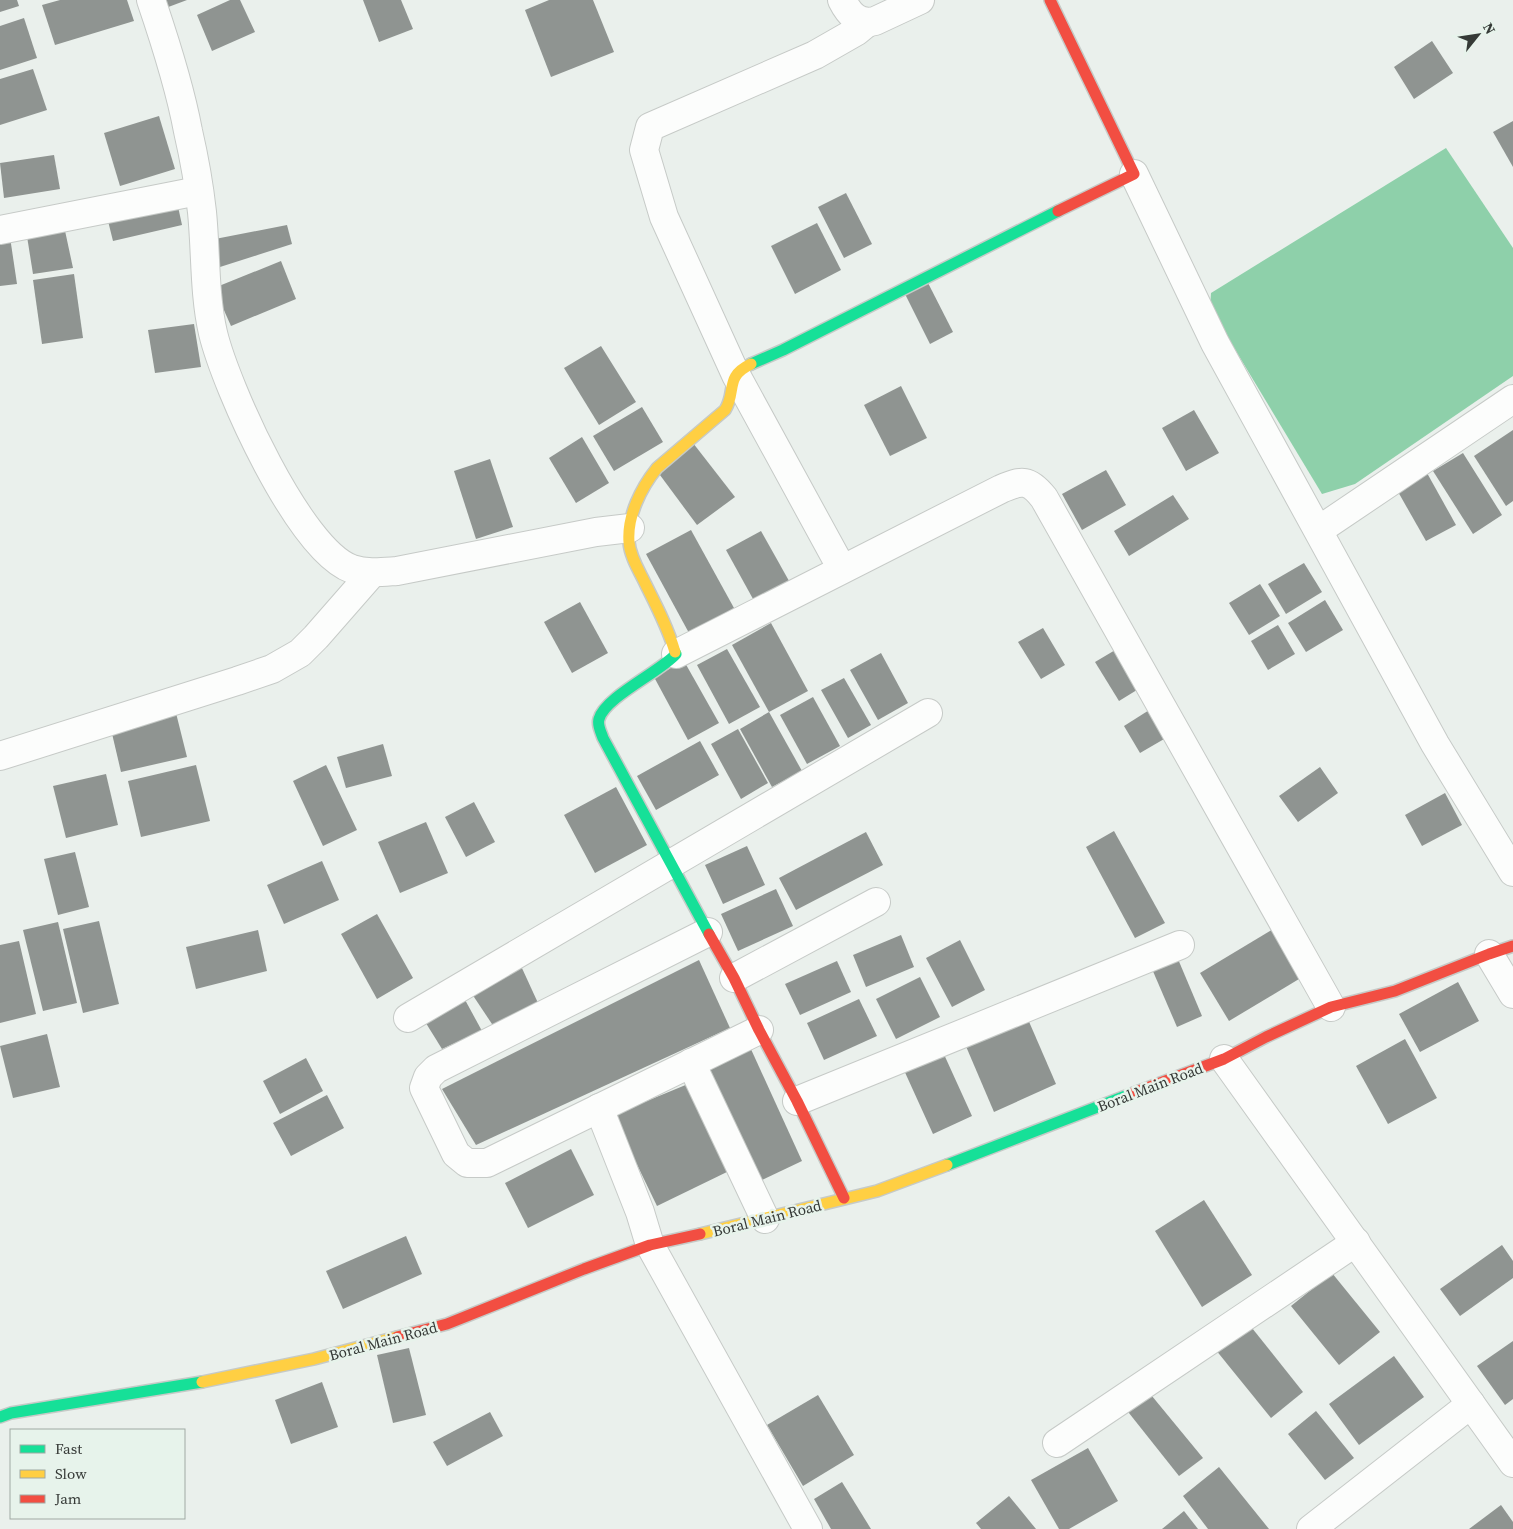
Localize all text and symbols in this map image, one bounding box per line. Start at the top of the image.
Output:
north arrow [1453,10,1503,60]
text: N [1478,19,1500,38]
street label: Boral Main Road [1094,1057,1206,1117]
street label: Boral Main Road [710,1194,824,1242]
street label: Boral Main Road [326,1316,440,1366]
legend [10,1429,185,1519]
text: Fast [55,1438,82,1459]
text: Slow [55,1463,87,1484]
text: Jam [54,1488,82,1509]

